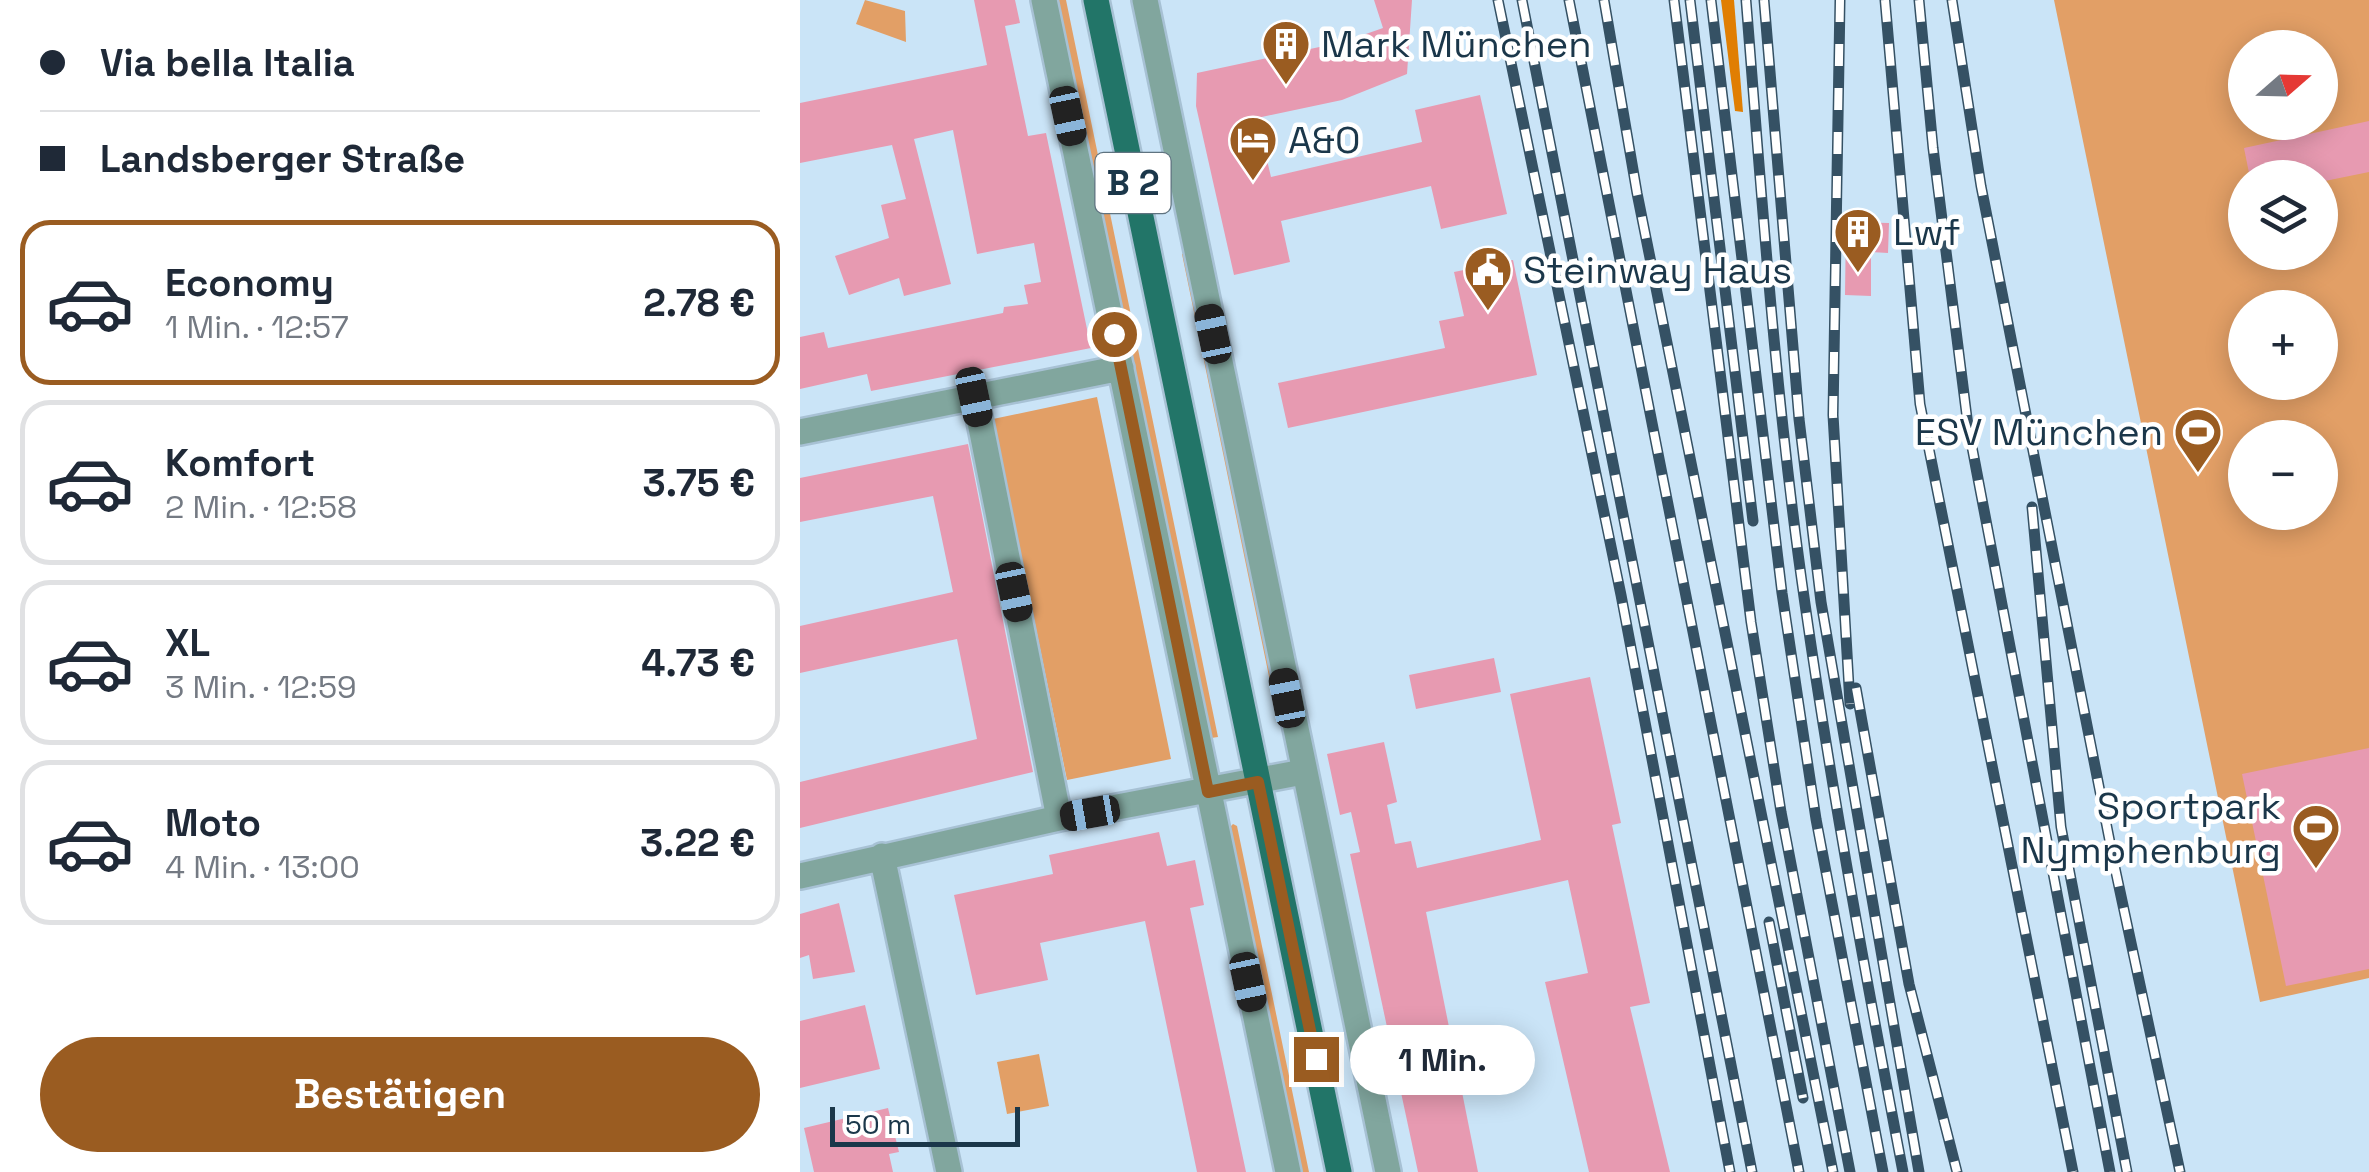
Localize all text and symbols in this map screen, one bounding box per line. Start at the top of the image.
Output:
building icon: Mark München [1260,18,1312,86]
place label: Mark München [1321,20,1592,68]
north arrow [2228,30,2338,140]
map controls [2228,30,2338,530]
text: Via bella Italia [100,39,355,87]
car [1047,84,1089,148]
hotel icon: A&O [1227,114,1279,182]
place label: A&O [1288,116,1360,164]
text: Landsberger Straße [100,135,465,183]
road number: B 2 [1096,153,1170,213]
button: layers [2228,160,2338,270]
building icon: Lwf [1832,206,1884,274]
place label: Lwf [1893,208,1960,256]
public building icon: Steinway Haus [1462,244,1514,312]
place label: Steinway Haus [1523,246,1792,294]
icon: car [45,258,135,348]
text: Economy [165,259,334,307]
text: 2.78 € [643,279,755,327]
button: + [2228,290,2338,400]
car [1192,302,1234,366]
text: 1 Min. · 12:57 [165,307,349,347]
route start [1092,312,1137,357]
car [953,365,995,429]
sports icon: ESV München [2172,406,2224,474]
place label: ESV München [1915,408,2163,456]
button: − [2228,420,2338,530]
icon: car [45,438,135,528]
text: Komfort [165,439,315,487]
text: 3.75 € [643,459,755,507]
text: 2 Min. · 12:58 [165,487,357,527]
car [993,560,1035,624]
icon: car [45,618,135,708]
text: XL [165,619,210,667]
text: 4.73 € [641,639,755,687]
car [1267,666,1307,730]
text: 3 Min. · 12:59 [165,667,357,707]
place label: Sportpark Nymphenburg [2021,782,2281,874]
car [1058,793,1122,833]
icon: car [45,798,135,888]
text: Moto [165,799,261,847]
sports icon: Sportpark Nymphenburg [2290,802,2342,870]
text: 3.22 € [640,819,755,867]
text: 4 Min. · 13:00 [165,847,360,887]
car [1227,950,1269,1014]
callout: 1 Min. [1351,1024,1536,1094]
button: Bestätigen [40,1037,760,1152]
route end [1294,1037,1339,1082]
text: 1 Min. [1398,1040,1487,1080]
scale bar [830,1102,1020,1146]
text: 50 m [845,1106,911,1142]

